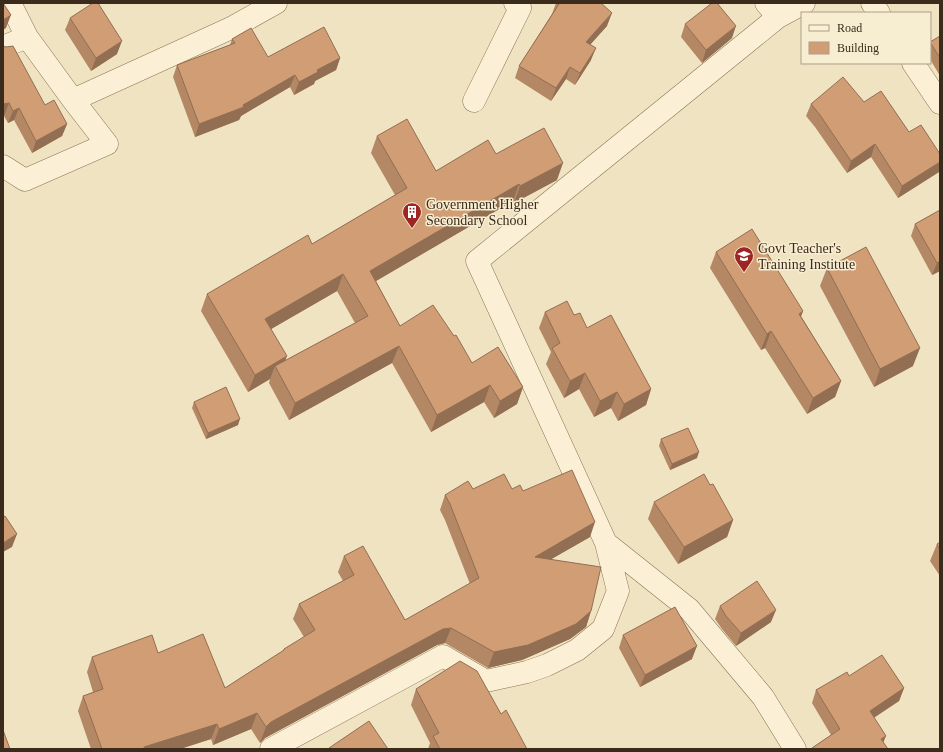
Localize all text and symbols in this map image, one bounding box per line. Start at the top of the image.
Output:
legend [801,12,931,64]
text: Road [837,21,862,35]
text: Building [837,41,879,55]
place label: Government Higher Secondary School [426,197,539,228]
building icon: Government Higher Secondary School [401,201,423,229]
place label: Govt Teacher's Training Institute [758,241,855,272]
school or university icon: Govt Teacher's Training Institute [733,245,755,273]

